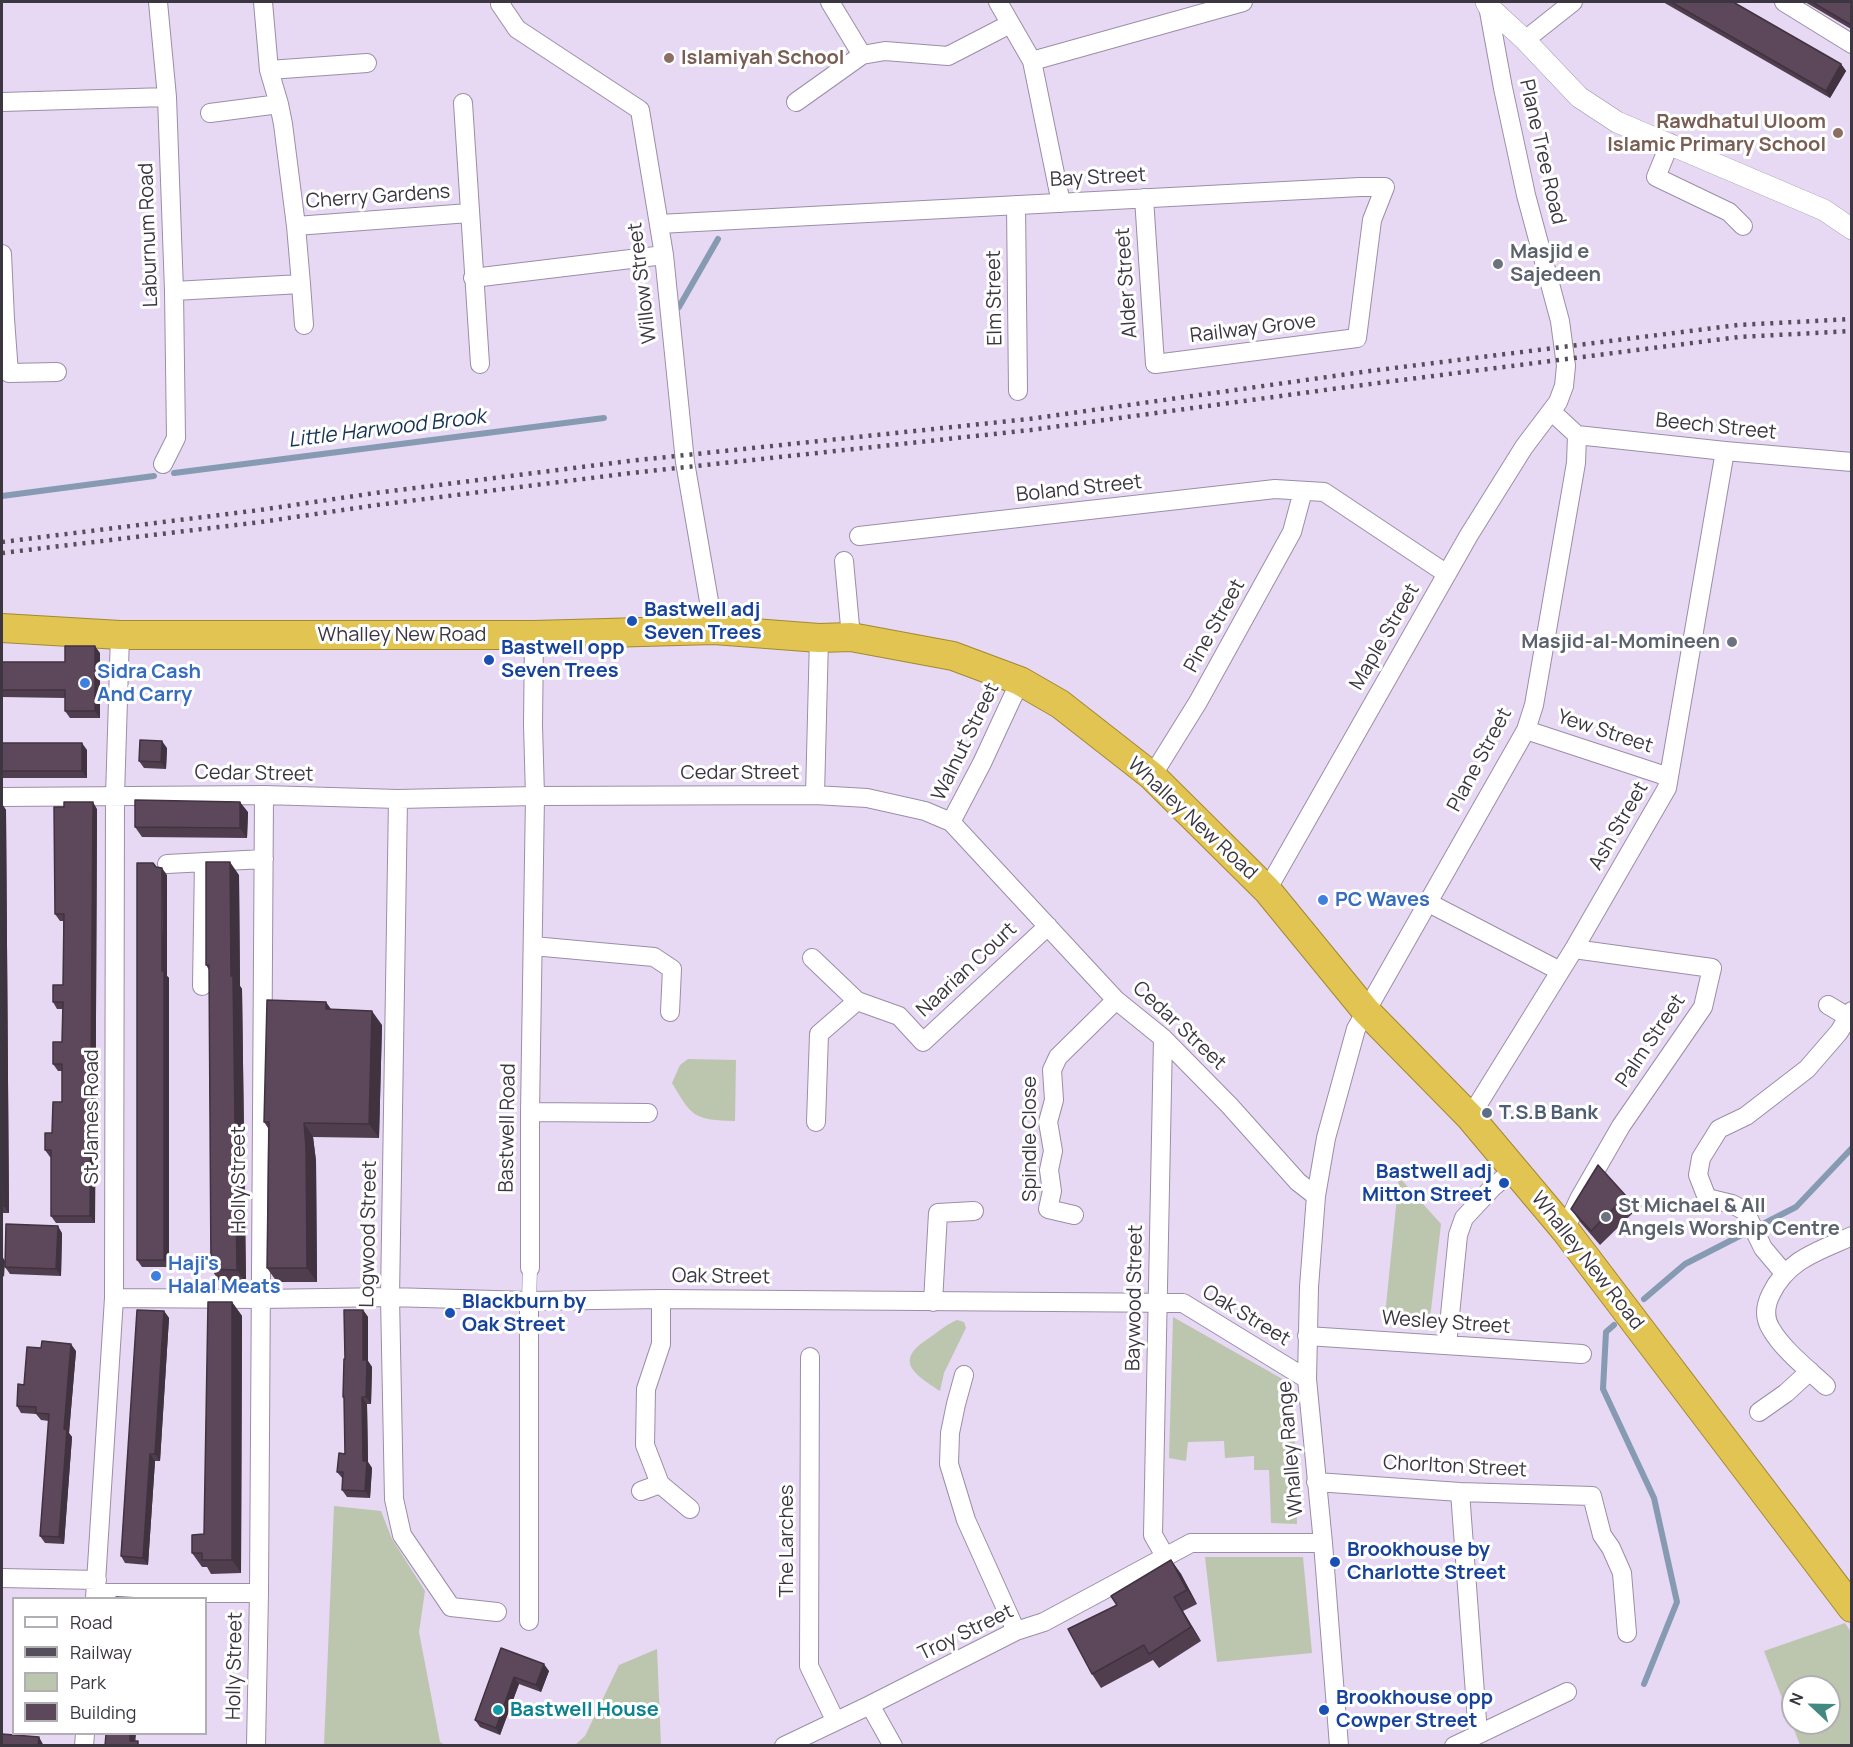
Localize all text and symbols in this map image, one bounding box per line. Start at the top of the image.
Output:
place label: Islamiyah School [681,46,844,70]
marker: Islamiyah School [662,51,676,65]
street label: Plane Tree Road [1514,77,1570,227]
place label: Rawdhatul Uloom Islamic Primary School [1607,110,1826,157]
marker: Rawdhatul Uloom Islamic Primary School [1831,126,1845,140]
street label: Laburnum Road [134,162,164,308]
street label: Bay Street [1049,164,1147,192]
street label: Cherry Gardens [305,180,451,214]
street label: Willow Street [624,221,662,345]
street label: Alder Street [1111,227,1143,339]
place label: Masjid e Sajedeen [1510,240,1601,287]
street label: Elm Street [982,250,1008,346]
marker: Masjid e Sajedeen [1491,257,1505,271]
street label: Railway Grove [1189,309,1317,349]
water label: Little Harwood Brook [287,404,487,454]
street label: Beech Street [1654,409,1778,445]
street label: Boland Street [1015,470,1143,508]
street label: Pine Street [1180,575,1250,677]
street label: Maple Street [1345,580,1425,694]
place label: Bastwell adj Seven Trees [644,598,762,645]
marker: Bastwell adj Seven Trees [625,614,639,628]
street label: Whalley New Road [318,623,486,647]
place label: Masjid-al-Momineen [1521,630,1720,654]
marker: Masjid-al-Momineen [1725,635,1739,649]
place label: Bastwell opp Seven Trees [501,636,625,683]
marker: Bastwell opp Seven Trees [482,653,496,667]
place label: Sidra Cash And Carry [97,660,201,707]
marker: Sidra Cash And Carry [78,676,92,690]
street label: Walnut Street [927,679,1005,805]
street label: Plane Street [1443,704,1517,816]
street label: Yew Street [1554,705,1656,759]
street label: Whalley New Road [1122,753,1262,885]
street label: Cedar Street [194,761,314,787]
street label: Cedar Street [681,761,799,785]
street label: Ash Street [1584,778,1654,874]
place label: PC Waves [1335,888,1430,912]
marker: PC Waves [1316,893,1330,907]
street label: Naarian Court [912,918,1022,1022]
street label: Cedar Street [1127,977,1231,1075]
street label: Palm Street [1611,990,1691,1092]
street label: St James Road [80,1049,104,1185]
street label: Bastwell Road [495,1063,521,1193]
street label: Spindle Close [1018,1076,1042,1202]
place label: T.S.B Bank [1499,1101,1598,1125]
marker: T.S.B Bank [1480,1106,1494,1120]
street label: Holly Street [227,1126,251,1234]
street label: Logwood Street [356,1160,382,1308]
place label: Bastwell adj Mitton Street [1362,1160,1492,1207]
marker: Bastwell adj Mitton Street [1497,1176,1511,1190]
street label: Whalley New Road [1526,1187,1648,1335]
place label: St Michael & All Angels Worship Centre [1618,1194,1840,1241]
marker: St Michael & All Angels Worship Centre [1599,1210,1613,1224]
street label: Baywood Street [1122,1225,1148,1371]
place label: Haji's Halal Meats [168,1252,281,1299]
street label: Oak Street [672,1264,770,1290]
marker: Haji's Halal Meats [149,1269,163,1283]
street label: Oak Street [1198,1280,1294,1352]
place label: Blackburn by Oak Street [462,1290,586,1337]
marker: Blackburn by Oak Street [443,1306,457,1320]
street label: Wesley Street [1381,1307,1511,1339]
street label: Whalley Range [1273,1380,1309,1518]
street label: Chorlton Street [1382,1451,1528,1483]
street label: The Larches [775,1485,799,1597]
place label: Brookhouse by Charlotte Street [1347,1538,1506,1585]
marker: Brookhouse by Charlotte Street [1328,1555,1342,1569]
legend [12,1597,207,1735]
street label: Troy Street [915,1600,1017,1666]
text: Road [70,1610,113,1634]
street label: Holly Street [222,1612,248,1720]
text: Railway [70,1640,132,1664]
text: Park [70,1670,106,1694]
north arrow [1781,1675,1841,1735]
place label: Brookhouse opp Cowper Street [1336,1686,1493,1733]
text: N [1784,1690,1809,1708]
place label: Bastwell House [510,1698,659,1722]
text: Building [70,1700,136,1724]
marker: Bastwell House [491,1703,505,1717]
marker: Brookhouse opp Cowper Street [1317,1703,1331,1717]

